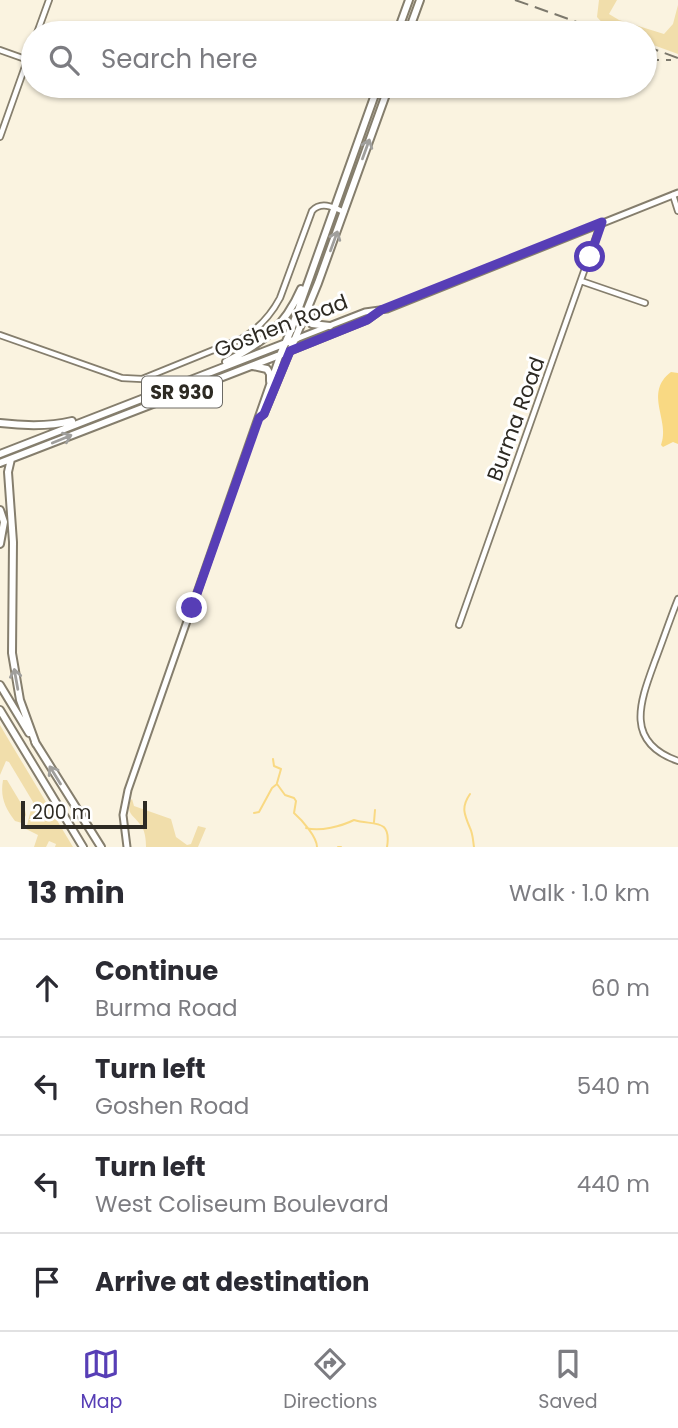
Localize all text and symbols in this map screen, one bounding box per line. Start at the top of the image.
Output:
search box [21,21,657,98]
icon: search [45,41,83,79]
text: Search here [101,41,258,77]
one-way arrow [361,138,373,160]
one-way arrow [328,231,341,252]
route start [574,241,605,272]
street label: Goshen Road [210,287,352,364]
street label: Burma Road [480,353,551,485]
road number: SR 930 [142,376,222,408]
one-way arrow [51,431,73,444]
route end [176,592,207,623]
one-way arrow [9,668,22,690]
one-way arrow [48,765,62,785]
scale bar [21,798,147,830]
text: 200 m [32,799,91,826]
text: 13 min [28,871,125,914]
text: Walk · 1.0 km [509,877,650,909]
text: Continue [95,953,218,989]
icon: ahead [28,969,66,1007]
text: 60 m [591,972,650,1004]
text: Burma Road [95,992,238,1024]
text: Turn left [95,1051,206,1087]
icon: left [28,1067,66,1105]
text: 540 m [577,1070,650,1102]
text: Goshen Road [95,1090,249,1122]
text: Turn left [95,1149,206,1185]
icon: left [28,1165,66,1203]
text: 440 m [577,1168,650,1200]
text: West Coliseum Boulevard [95,1188,389,1220]
icon: arrive [28,1263,66,1301]
text: Arrive at destination [95,1264,370,1300]
tab: Map [80,1345,122,1416]
tab: Directions [283,1345,378,1416]
tab: Saved [538,1345,598,1416]

